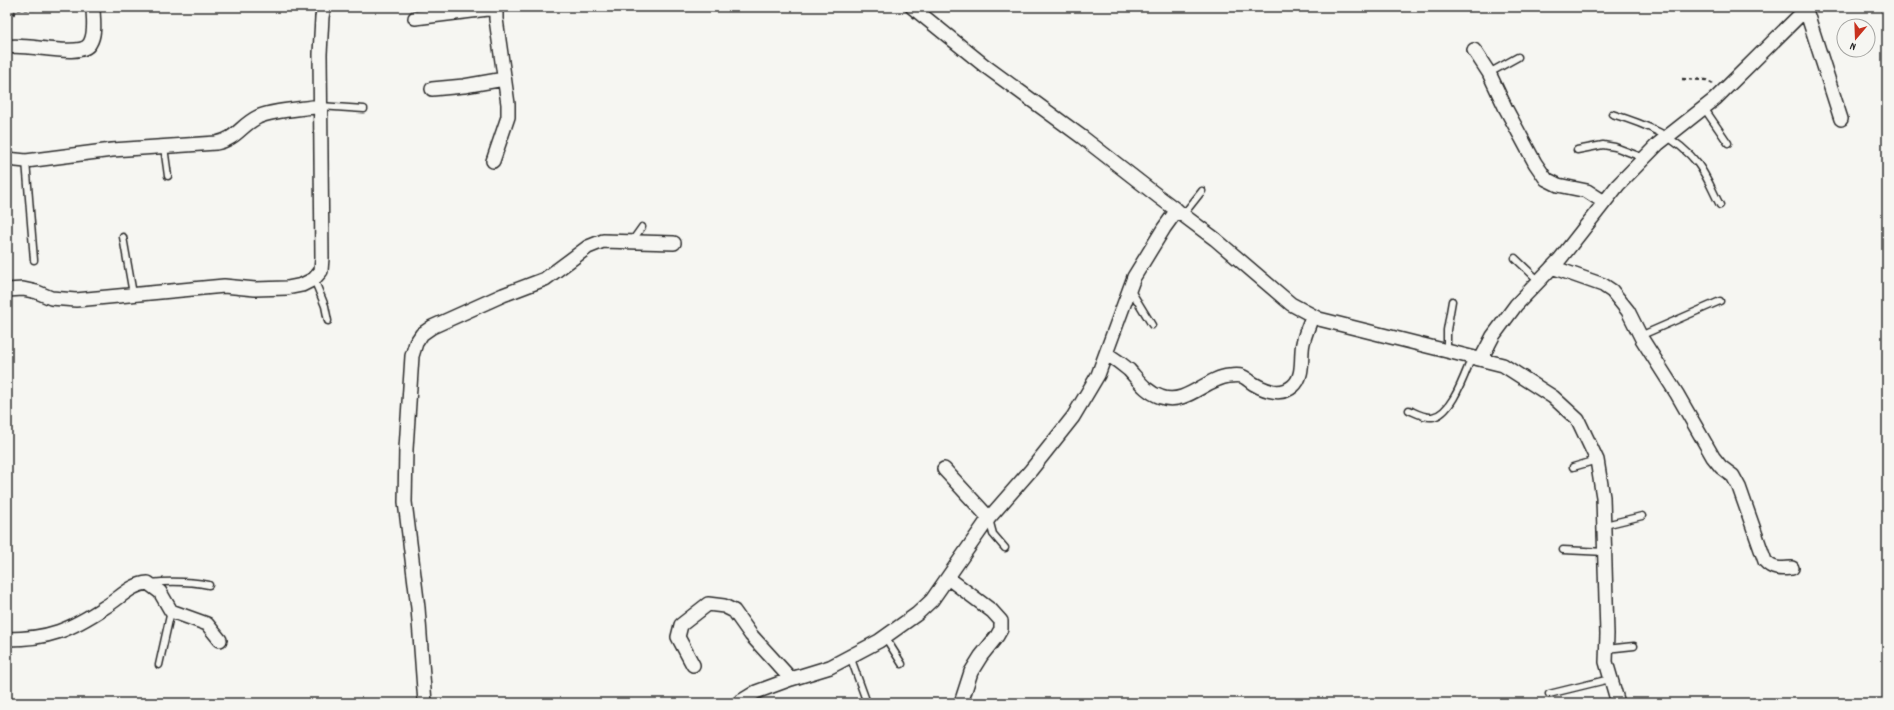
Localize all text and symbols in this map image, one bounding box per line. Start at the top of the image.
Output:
north arrow [1836,18,1876,58]
text: N [1848,37,1859,54]

